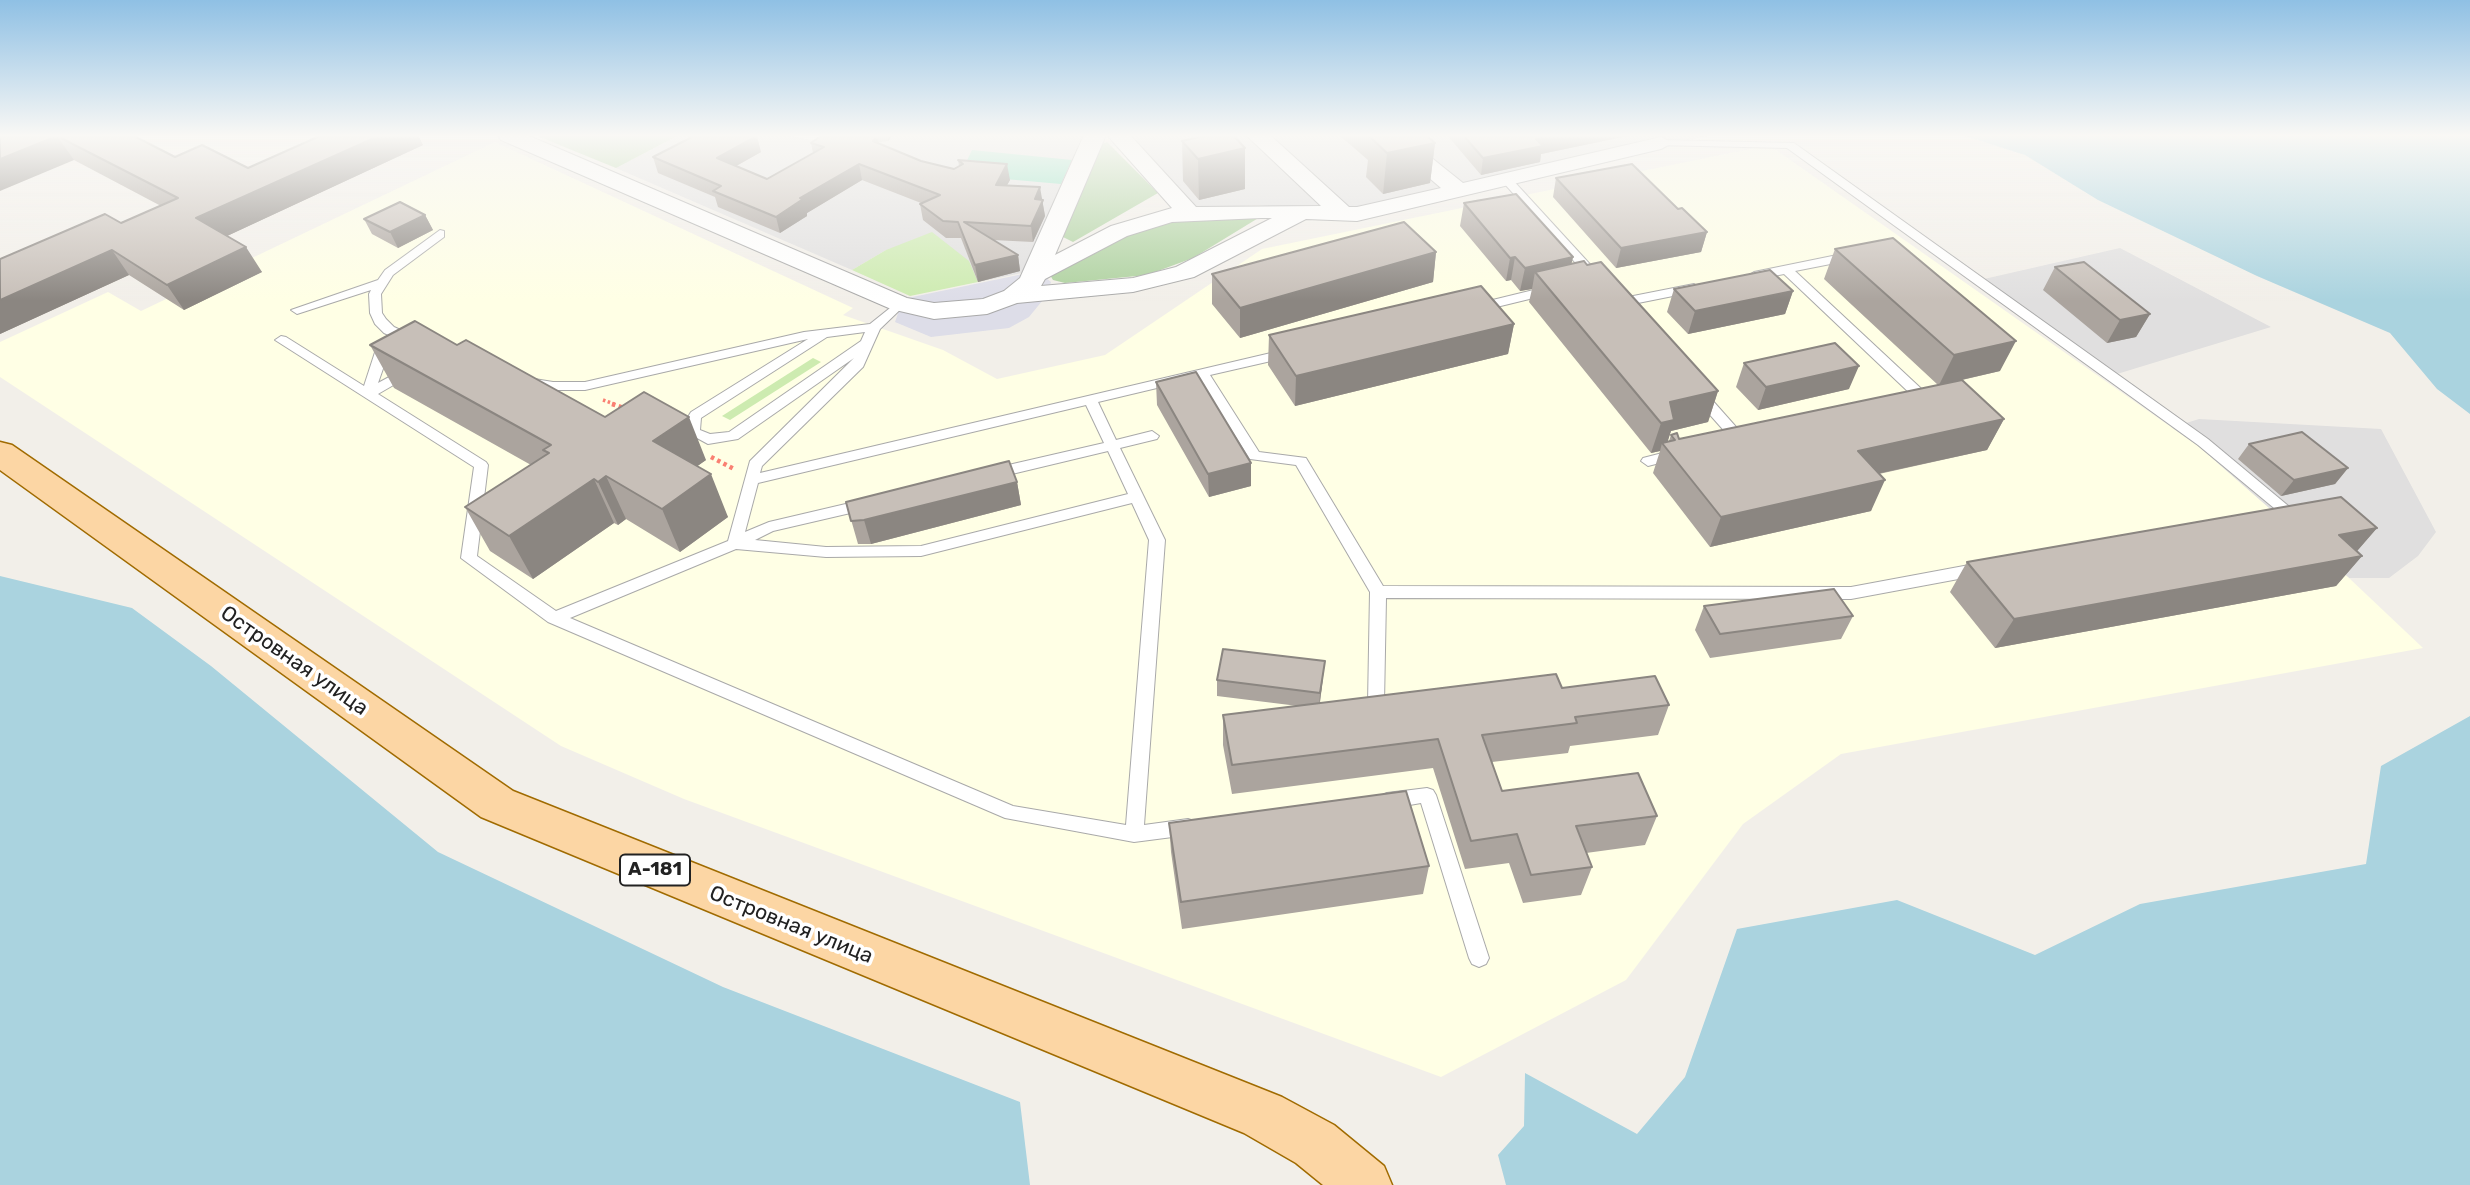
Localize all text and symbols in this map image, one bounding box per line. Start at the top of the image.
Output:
street label: Островная улица [215,601,373,721]
road number: А-181 [620,855,690,886]
street label: Островная улица [705,881,877,969]

